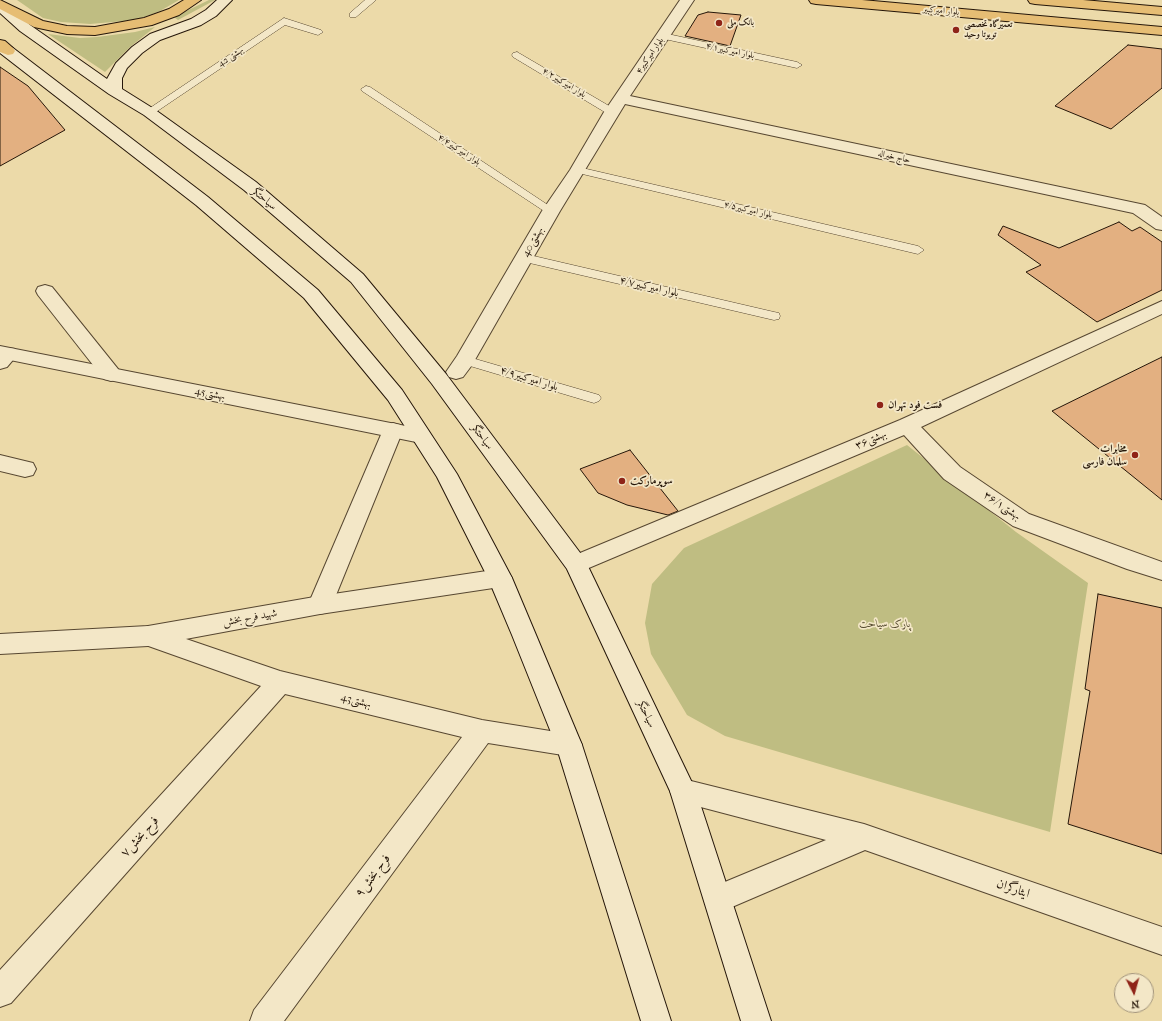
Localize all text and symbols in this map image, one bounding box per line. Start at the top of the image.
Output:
street label: بلوار امیرکبیر [922,4,960,18]
marker: بانک ملی [714,18,724,28]
place label: بانک ملی [727,18,754,28]
place label: تعمیرگاه تخصصی تویوتا وحید [964,20,1012,41]
marker: تعمیرگاه تخصصی تویوتا وحید [951,25,961,35]
street label: ۴بلوار امیرکبیر [634,36,666,76]
street label: بلوار امیرکبیر۴/۱ [705,41,755,61]
street label: 42 بهشتی [216,45,246,69]
street label: بلوار امیرکبیر۴/۲ [540,66,588,100]
street label: بلوار امیرکبیر۴/۴ [435,132,483,168]
street label: حاج خیراله [877,148,911,166]
street label: سیاحتگر [249,185,279,213]
street label: بلوار امیرکبیر۴/۵ [723,199,773,221]
street label: 40بهشتی [519,225,547,259]
street label: بلوار امیرکبیر۴/۷ [618,274,680,300]
street label: بلوار امیرکبیر۴/۹ [498,364,560,394]
street label: بهشتی45 [193,385,227,403]
place label: فست فود تهران [888,398,942,412]
marker: فست فود تهران [875,400,885,410]
street label: سیاحتگر [468,422,496,452]
street label: بهشتی۳۶ [853,427,889,453]
place label: مخابرات سلمان فارسی [1082,442,1127,468]
marker: مخابرات سلمان فارسی [1130,450,1140,460]
place label: سوپرمارکت [630,474,673,488]
marker: سوپرمارکت [617,476,627,486]
street label: بهشتی۳۶/۱ [981,489,1023,523]
street label: شهید فرح بخش [222,607,278,629]
park label: پارک سیاحت [859,617,911,631]
street label: 43بهشتی [339,691,373,711]
street label: سیاحتگر [634,698,658,730]
street label: فرح بخش۷ [118,813,162,861]
street label: فرح بخش۹ [352,851,394,901]
street label: ایثارگران [994,876,1032,902]
north arrow [1114,973,1154,1013]
text: N [1130,998,1140,1011]

